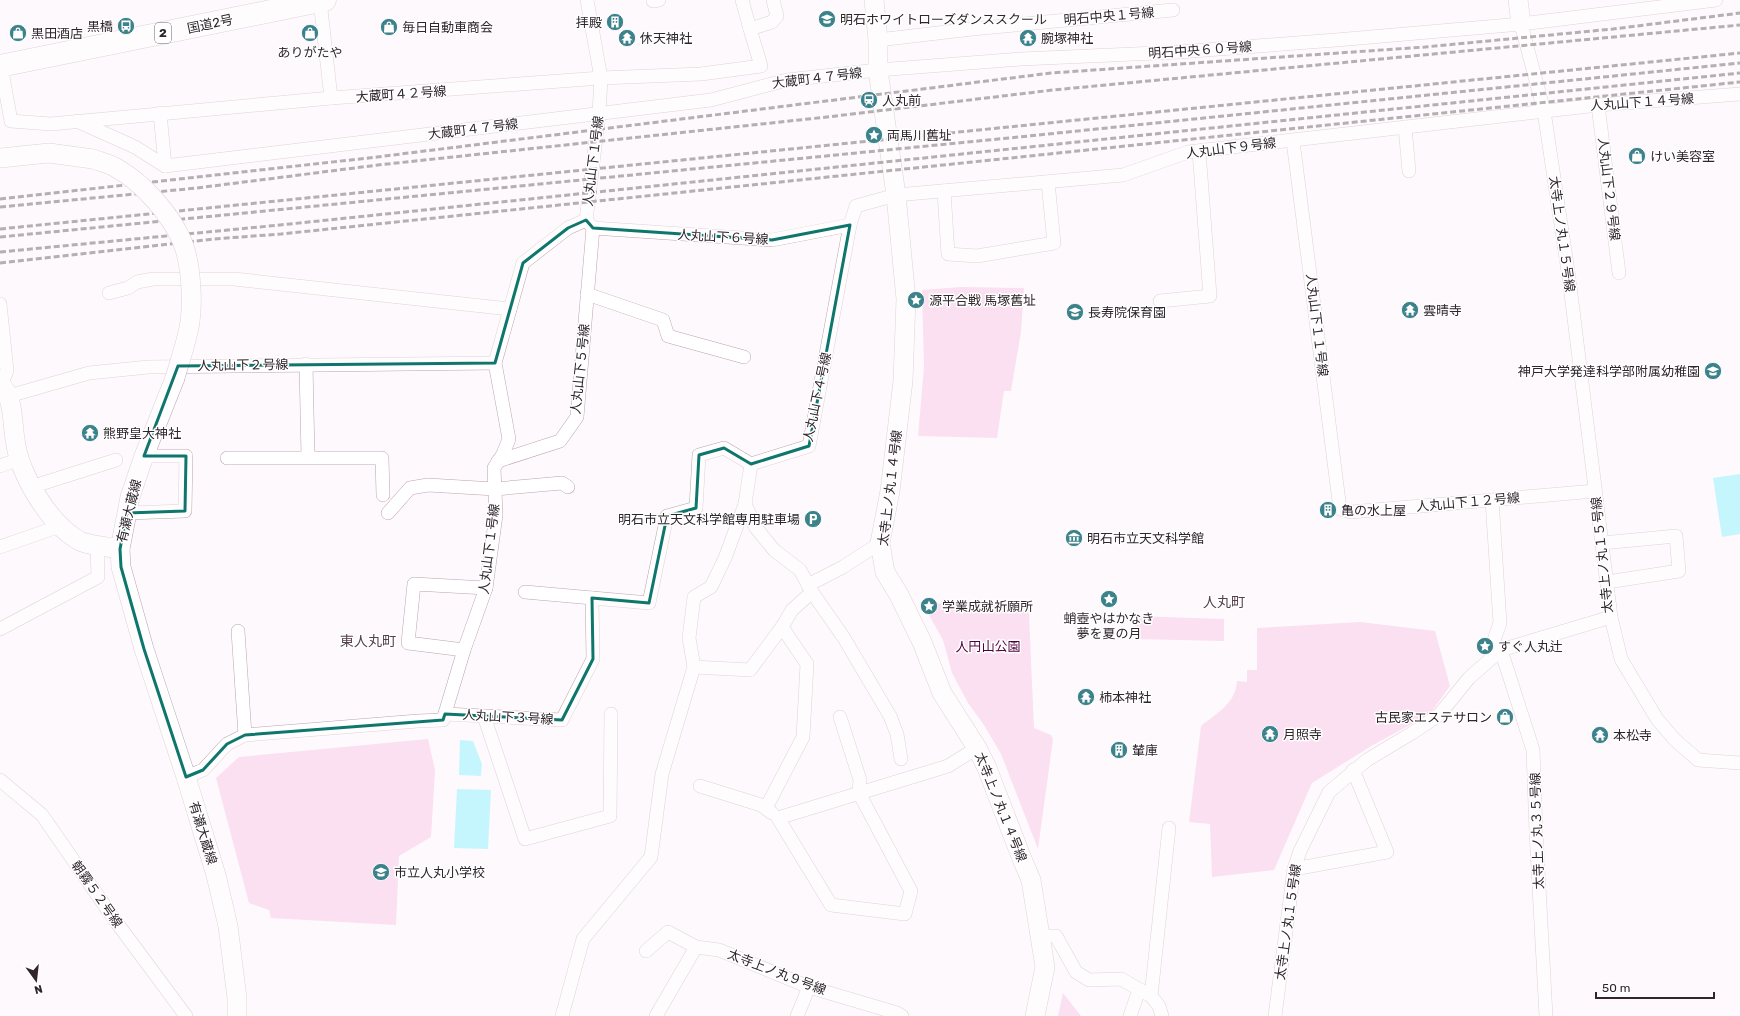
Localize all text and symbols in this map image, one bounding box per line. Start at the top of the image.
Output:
street label: 明石中央１号線 [1063,5,1155,27]
school or university icon: 明石ホワイトローズダンススクール [817,9,837,29]
street label: 国道2号 [186,12,234,36]
building icon: 拝殿 [605,12,625,32]
place label: 明石ホワイトローズダンススクール [840,12,1047,27]
place label: 拝殿 [576,15,602,30]
bus stop icon: 黒橋 [116,16,136,36]
shop icon: 毎日自動車商会 [379,17,399,37]
place label: 黒橋 [87,19,113,34]
place label: 毎日自動車商会 [402,20,493,35]
shop icon: 黒田酒店 [8,23,28,43]
road number: 2 [155,23,171,43]
shop icon: ありがたや [300,23,320,43]
place label: 黒田酒店 [31,26,83,41]
temple icon: 休天神社 [617,28,637,48]
temple icon: 腕塚神社 [1018,28,1038,48]
place label: 休天神社 [640,31,692,46]
place label: 腕塚神社 [1041,31,1093,46]
street label: 明石中央６０号線 [1148,39,1252,61]
place label: ありがたや [277,45,343,60]
street label: 大蔵町４７号線 [771,65,863,91]
street label: 大蔵町４２号線 [355,83,447,105]
station icon: 人丸前 [859,90,879,110]
street label: 人丸山下１４号線 [1590,91,1694,113]
place label: 人丸前 [882,93,921,108]
street label: 人丸山下１号線 [580,115,606,207]
street label: 大蔵町４７号線 [427,116,519,142]
place icon: 両馬川舊址 [864,125,884,145]
place label: 両馬川舊址 [887,128,952,143]
street label: 人丸山下９号線 [1185,135,1277,161]
street label: 人丸山下２９号線 [1595,136,1623,242]
shop icon: けい美容室 [1627,146,1647,166]
place label: けい美容室 [1650,149,1715,164]
street label: 太寺上ノ丸１５号線 [1546,175,1578,293]
street label: 人丸山下６号線 [677,227,769,247]
street label: 人丸山下１１号線 [1303,272,1331,378]
place icon: 源平合戦 馬塚舊址 [906,290,926,310]
place label: 源平合戦 馬塚舊址 [929,293,1036,308]
temple icon: 雲晴寺 [1400,300,1420,320]
school or university icon: 長寿院保育園 [1065,302,1085,322]
place label: 雲晴寺 [1423,303,1462,318]
place label: 長寿院保育園 [1088,305,1166,320]
street label: 人丸山下５号線 [568,323,592,415]
street label: 人丸山下４号線 [800,351,834,443]
street label: 人丸山下２号線 [197,357,289,373]
school or university icon: 神戸大学発達科学部附属幼稚園 [1703,361,1723,381]
place label: 神戸大学発達科学部附属幼稚園 [1518,364,1700,379]
temple icon: 熊野皇大神社 [80,423,100,443]
place label: 熊野皇大神社 [103,426,181,441]
street label: 太寺上ノ丸１４号線 [875,429,905,547]
street label: 有瀬大蔵線 [114,478,144,544]
street label: 人丸山下１２号線 [1416,490,1520,514]
street label: 太寺上ノ丸１５号線 [1588,496,1616,614]
building icon: 亀の水上屋 [1318,500,1338,520]
street label: 人丸山下１号線 [476,503,502,595]
place label: 亀の水上屋 [1341,503,1406,518]
parking icon: 明石市立天文科学館専用駐車場 [803,509,823,529]
place label: 明石市立天文科学館専用駐車場 [618,512,800,527]
museum icon: 明石市立天文科学館 [1064,528,1084,548]
place label: 明石市立天文科学館 [1087,531,1204,546]
place icon: 蛸壺やはかなき 夢を夏の月 [1099,589,1119,609]
district label: 人丸町 [1203,594,1245,611]
place icon: 学業成就祈願所 [919,596,939,616]
place label: 学業成就祈願所 [942,599,1033,614]
place label: 蛸壺やはかなき 夢を夏の月 [1063,611,1155,641]
district label: 東人丸町 [340,633,396,650]
place icon: すぐ人丸辻 [1475,636,1495,656]
park label: 人円山公園 [955,639,1021,654]
place label: すぐ人丸辻 [1498,639,1563,654]
temple icon: 柿本神社 [1076,687,1096,707]
place label: 柿本神社 [1099,690,1151,705]
street label: 人丸山下３号線 [462,707,554,727]
shop icon: 古民家エステサロン [1495,707,1515,727]
place label: 古民家エステサロン [1375,710,1492,725]
temple icon: 月照寺 [1260,724,1280,744]
temple icon: 本松寺 [1590,725,1610,745]
place label: 月照寺 [1283,727,1322,742]
place label: 本松寺 [1613,728,1652,743]
building icon: 輦庫 [1109,740,1129,760]
place label: 輦庫 [1132,743,1158,758]
street label: 太寺上ノ丸１４号線 [972,750,1030,864]
street label: 太寺上ノ丸３５号線 [1527,772,1547,890]
street label: 有瀬大蔵線 [186,800,220,866]
street label: 朝霧５２号線 [68,858,126,930]
school or university icon: 市立人丸小学校 [371,862,391,882]
street label: 太寺上ノ丸１５号線 [1272,863,1304,981]
place label: 市立人丸小学校 [394,865,485,880]
street label: 太寺上ノ丸９号線 [726,946,828,998]
north arrow [16,960,56,1000]
scale bar [1596,974,1714,1000]
text: 50 m [1602,981,1630,995]
text: N [33,982,44,997]

